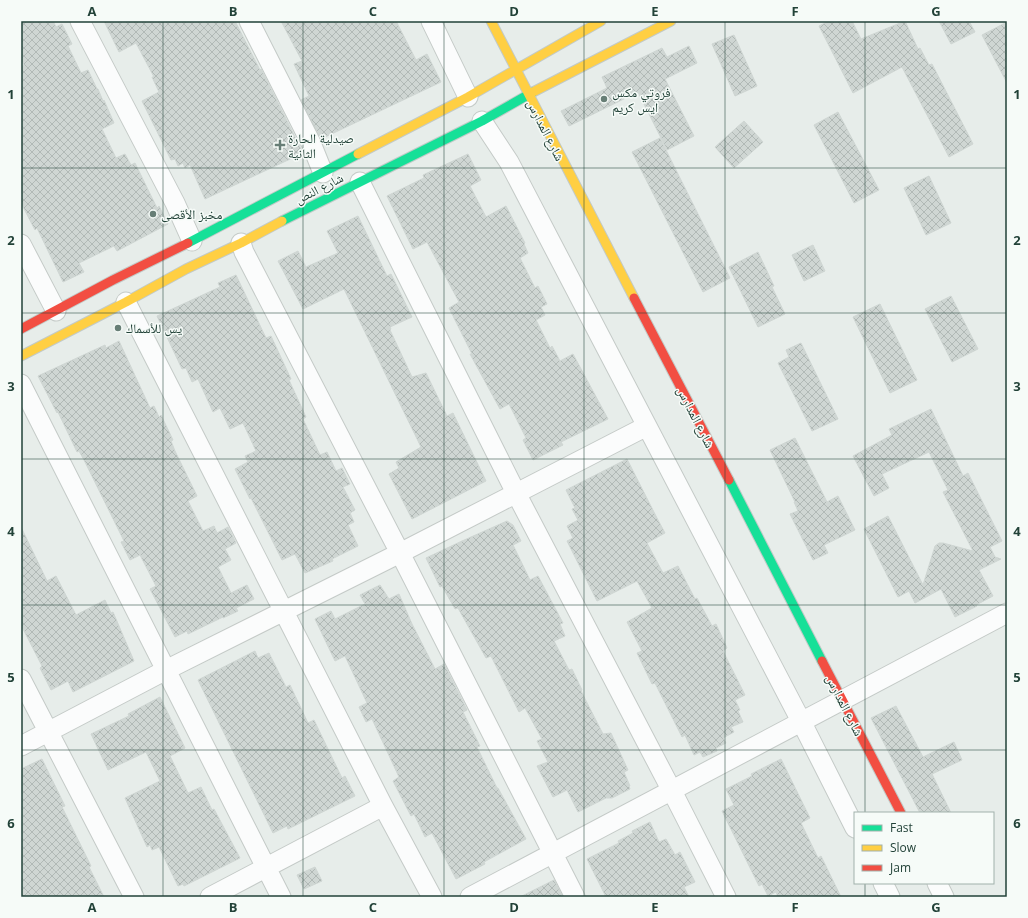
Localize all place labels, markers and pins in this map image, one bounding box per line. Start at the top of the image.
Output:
place label: فروتي مكس ايس كريم [612,83,671,116]
marker: فروتي مكس ايس كريم [599,94,609,104]
place label: صيدلية الحارة الثانية [288,129,354,162]
marker: صيدلية الحارة الثانية [275,140,285,150]
place label: مخبز الأقصى [161,205,222,223]
marker: مخبز الأقصى [148,209,158,219]
place label: يس للأسماك [126,319,182,337]
marker: يس للأسماك [113,323,123,333]

